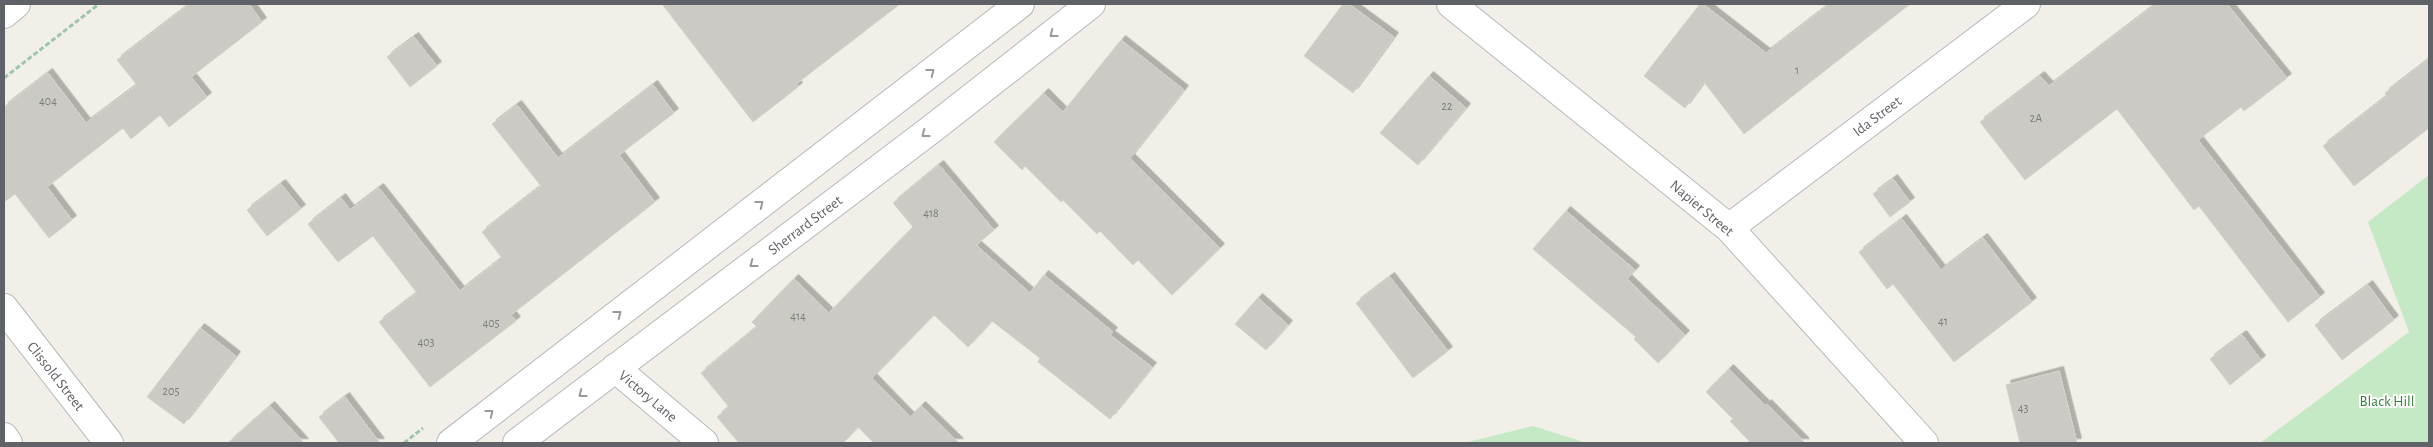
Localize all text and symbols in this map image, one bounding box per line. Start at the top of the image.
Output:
one-way arrow [1049,28,1058,37]
house number: 1 [1795,64,1799,76]
one-way arrow [925,69,934,78]
street label: Ida Street [1850,93,1904,139]
house number: 404 [39,95,57,107]
house number: 22 [1442,100,1453,112]
house number: 2A [2030,112,2042,124]
one-way arrow [921,128,931,137]
street label: Napier Street [1667,178,1736,239]
street label: Sherrard Street [766,193,845,258]
one-way arrow [755,200,764,209]
house number: 418 [923,207,939,219]
one-way arrow [750,258,759,266]
house number: 414 [790,310,806,322]
one-way arrow [612,311,622,320]
house number: 41 [1938,315,1948,327]
house number: 405 [482,317,500,329]
house number: 403 [417,336,435,348]
street label: Clissold Street [24,339,87,414]
street label: Victory Lane [616,368,680,425]
house number: 205 [163,385,179,397]
one-way arrow [579,388,588,396]
park label: Black Hill [2359,394,2415,409]
house number: 43 [2018,402,2028,414]
one-way arrow [484,410,493,419]

